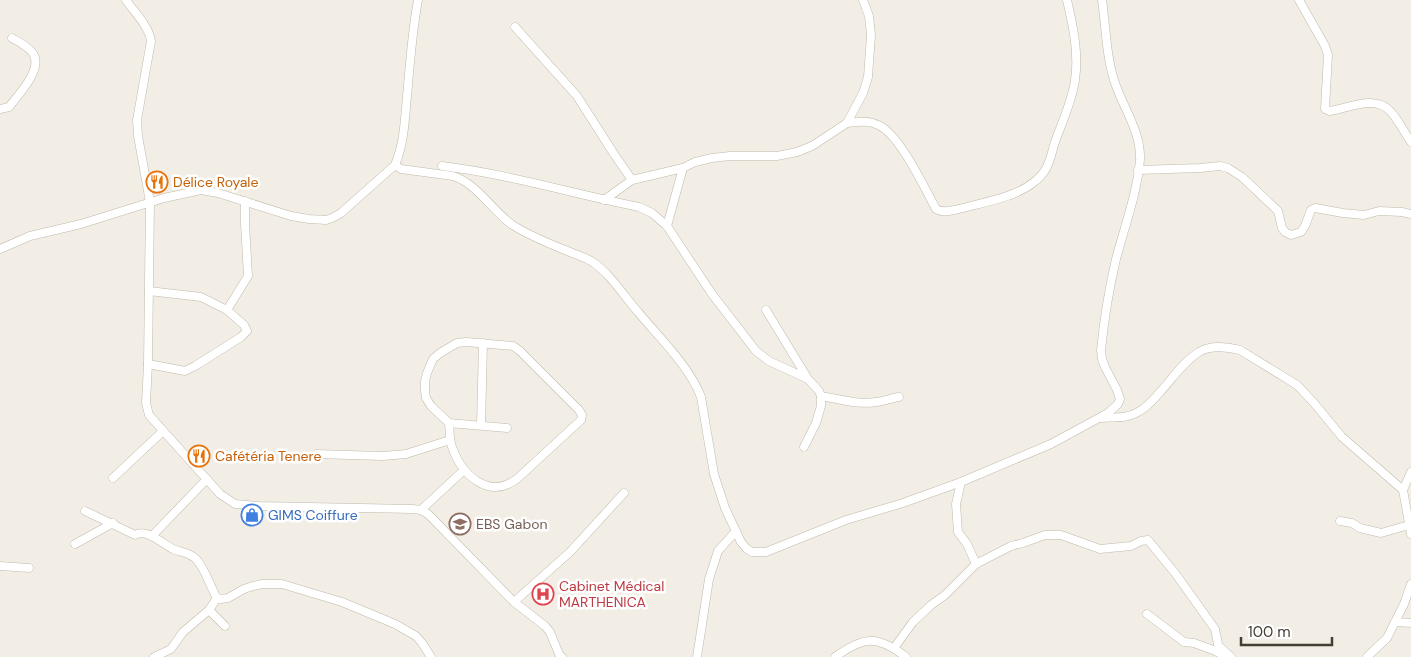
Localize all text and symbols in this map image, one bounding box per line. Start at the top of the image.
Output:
restaurant icon: Délice Royale [145,170,169,194]
place label: Délice Royale [173,173,258,191]
restaurant icon: Cafétéria Tenere [187,444,211,468]
place label: Cafétéria Tenere [215,447,321,465]
shop icon: GIMS Coiffure [240,503,264,527]
place label: GIMS Coiffure [268,506,358,524]
school or university icon: EBS Gabon [448,512,472,536]
place label: EBS Gabon [476,515,548,533]
place label: Cabinet Médical MARTHENICA [559,577,664,611]
hospital icon: Cabinet Médical MARTHENICA [531,582,555,606]
scale bar [1241,614,1332,646]
text: 100 m [1248,622,1291,642]

